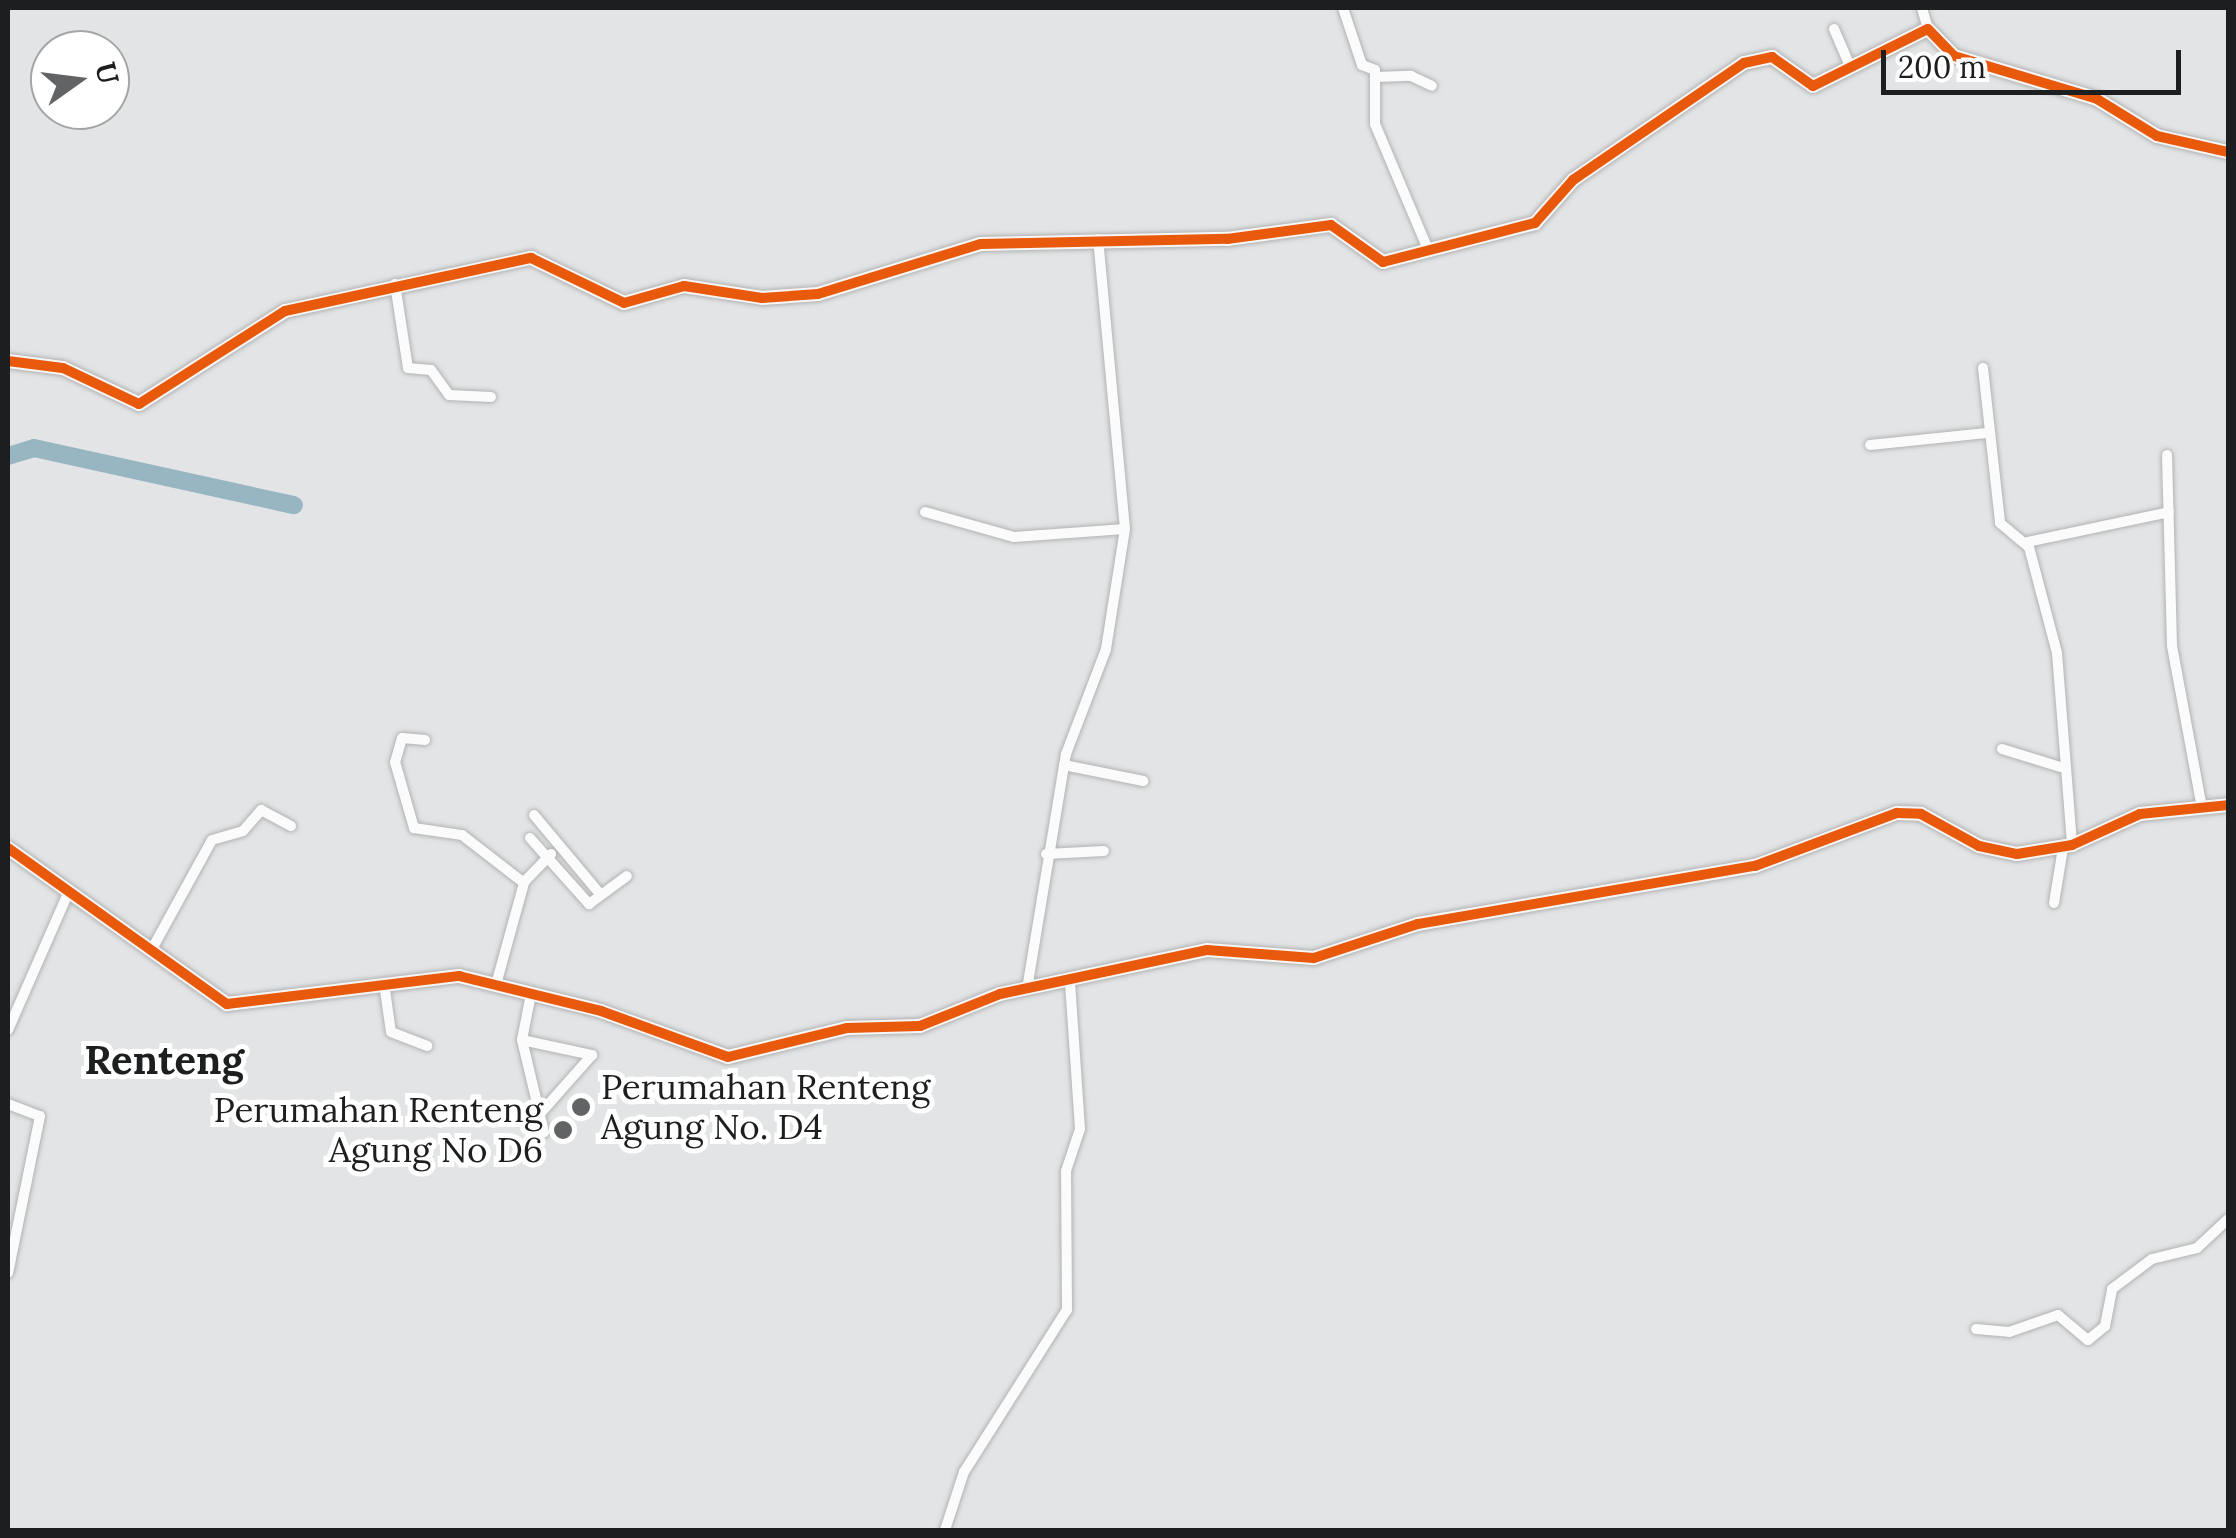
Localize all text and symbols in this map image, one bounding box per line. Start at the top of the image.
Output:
north arrow [30,30,130,130]
scale bar [1886,30,2186,92]
text: 200 m [1898,48,1986,86]
text: U [87,59,127,88]
district label: Renteng [84,1036,244,1084]
place label: Perumahan Renteng Agung No. D4 [601,1066,930,1148]
place label: Perumahan Renteng Agung No D6 [214,1089,543,1171]
marker: Perumahan Renteng Agung No. D4 [570,1096,592,1118]
marker: Perumahan Renteng Agung No D6 [552,1119,574,1141]

